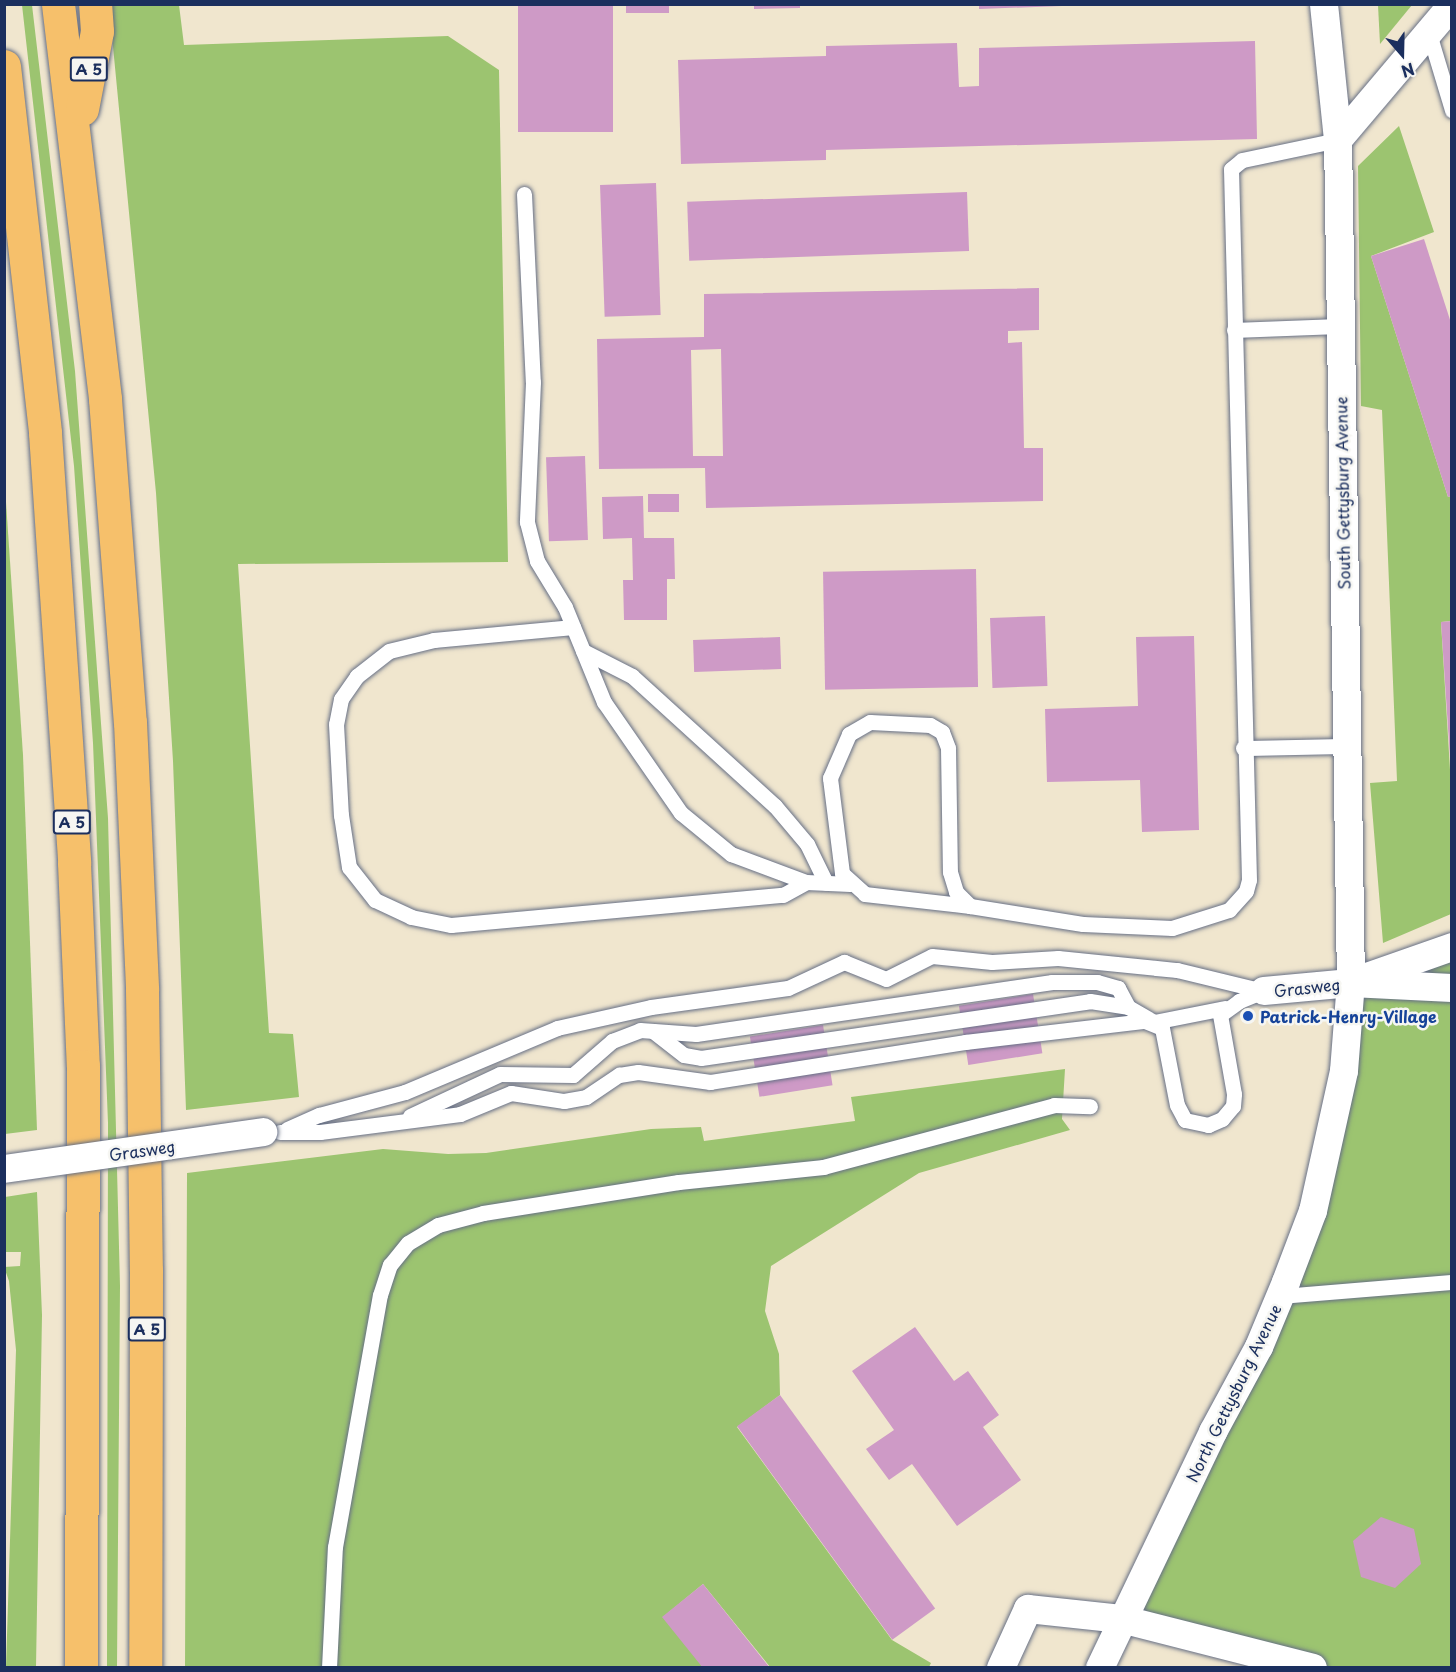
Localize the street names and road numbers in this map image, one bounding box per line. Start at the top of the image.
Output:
road number: A 5 [70,57,109,81]
street label: South Gettysburg Avenue [1331,396,1353,590]
road number: A 5 [52,810,92,834]
street label: Grasweg [1273,974,1341,1000]
street label: Grasweg [108,1136,176,1164]
street label: North Gettysburg Avenue [1182,1301,1284,1485]
road number: A 5 [128,1317,166,1341]

